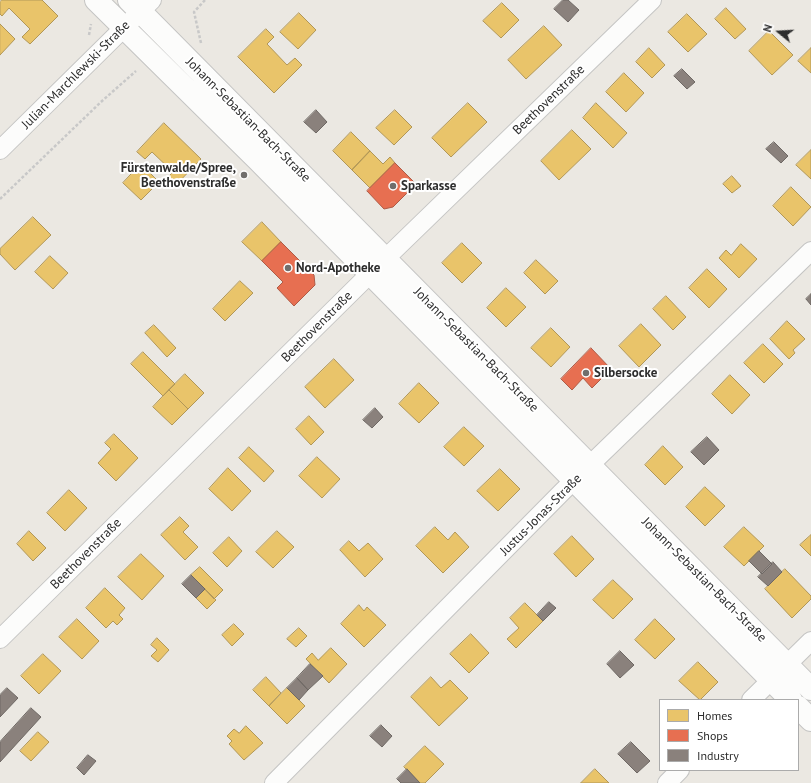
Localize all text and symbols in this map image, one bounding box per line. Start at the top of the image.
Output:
north arrow [759,12,799,52]
street label: Julian-Marchlewski-Straße [19,18,133,132]
text: N [760,23,775,34]
street label: Johann-Sebastian-Bach-Straße [182,54,314,186]
street label: Beethovenstraße [510,62,588,138]
place label: Fürstenwalde/Spree, Beethovenstraße [121,160,236,191]
marker: Fürstenwalde/Spree, Beethovenstraße [239,170,249,180]
place label: Sparkasse [401,178,456,194]
marker: Sparkasse [388,181,398,191]
place label: Nord-Apotheke [296,260,380,276]
marker: Nord-Apotheke [283,263,293,273]
street label: Johann-Sebastian-Bach-Straße [410,284,542,416]
street label: Beethovenstraße [278,288,356,366]
place label: Silbersocke [594,365,657,381]
marker: Silbersocke [581,368,591,378]
street label: Justus-Jonas-Straße [497,471,585,559]
street label: Johann-Sebastian-Bach-Straße [638,514,770,646]
street label: Beethovenstraße [47,515,125,593]
legend [659,699,799,771]
text: Homes [697,708,732,723]
text: Shops [697,728,728,743]
text: Industry [697,748,739,763]

